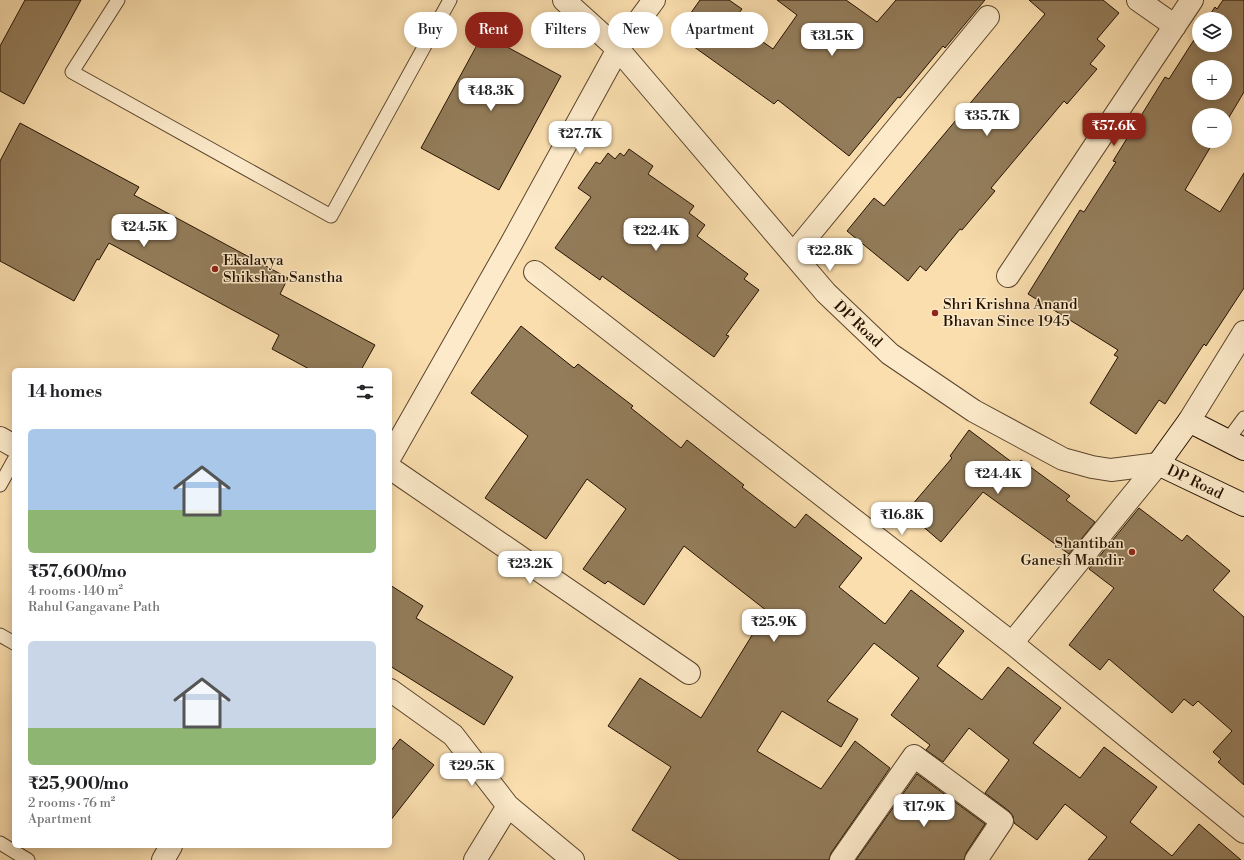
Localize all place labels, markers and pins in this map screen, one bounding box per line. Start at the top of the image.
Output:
pin: ₹31.5K [799,23,865,57]
pin: ₹48.3K [458,78,524,112]
pin: ₹35.7K [954,103,1020,137]
pin: ₹57.6K [1081,113,1147,147]
pin: ₹27.7K [547,121,613,155]
pin: ₹24.5K [111,214,177,248]
pin: ₹22.4K [623,218,689,252]
pin: ₹22.8K [797,238,863,272]
place label: Ekalavya Shikshan Sanstha [223,251,343,287]
marker: Ekalavya Shikshan Sanstha [210,264,220,274]
place label: Shri Krishna Anand Bhavan Since 1945 [942,295,1078,331]
marker: Shri Krishna Anand Bhavan Since 1945 [930,308,940,318]
pin: ₹24.4K [965,461,1031,495]
pin: ₹16.8K [869,502,935,536]
place label: Shantiban Ganesh Mandir [1020,534,1125,570]
marker: Shantiban Ganesh Mandir [1127,547,1137,557]
pin: ₹23.2K [497,551,563,585]
pin: ₹25.9K [741,609,807,643]
pin: ₹29.5K [439,753,505,787]
pin: ₹17.9K [891,794,957,828]

